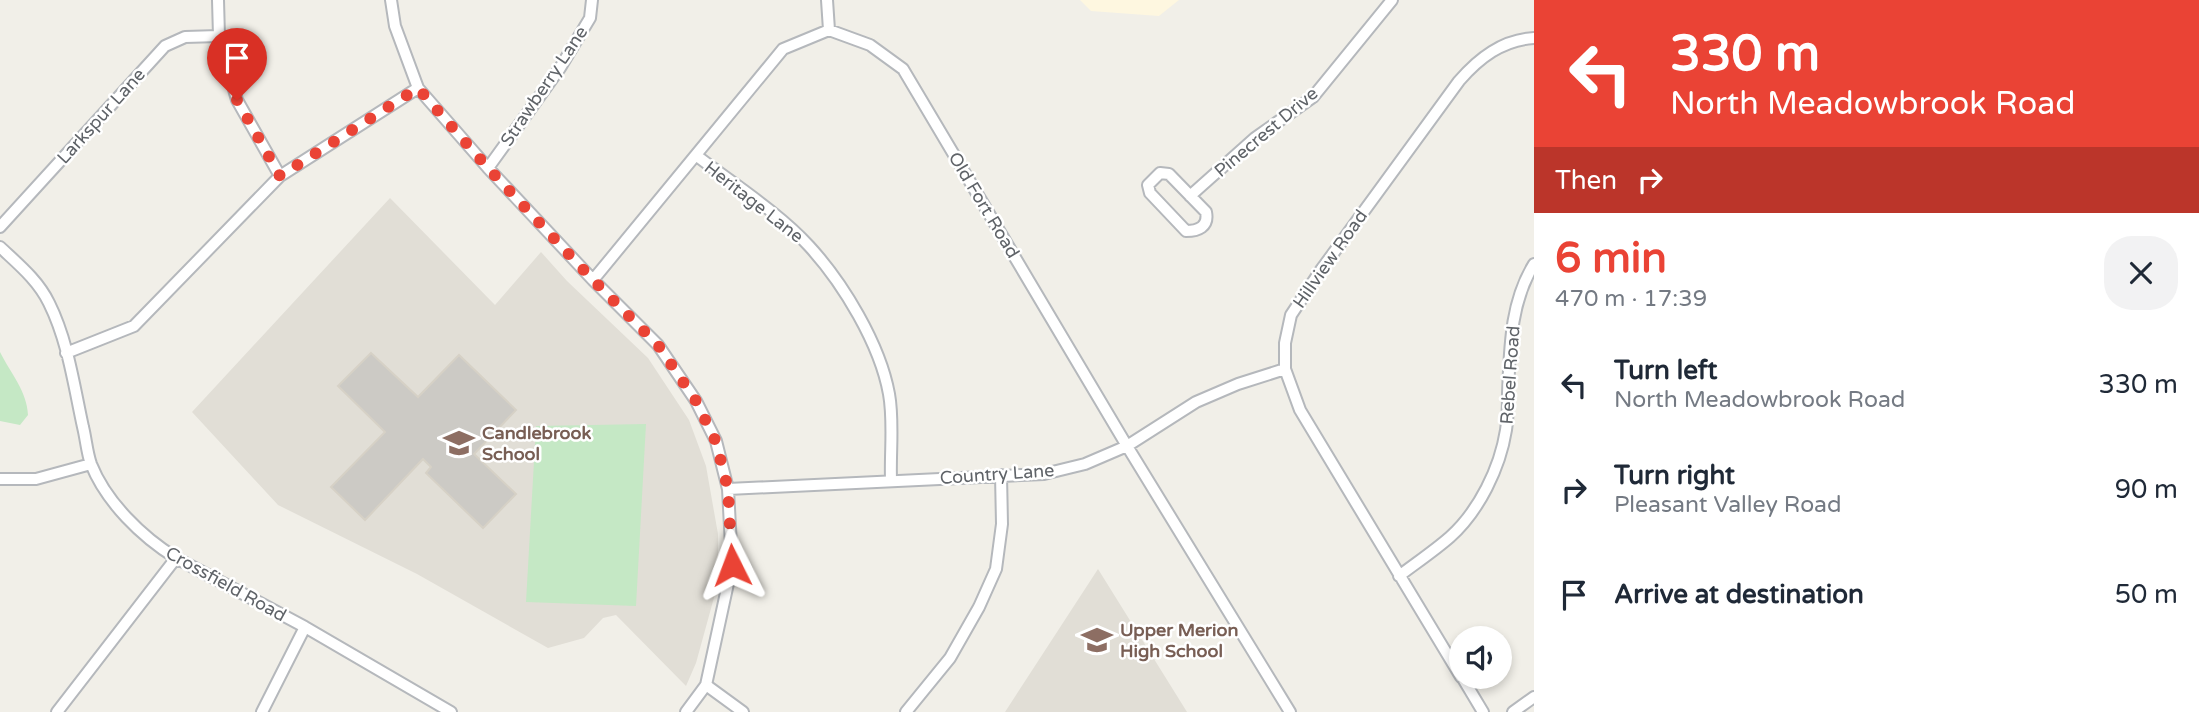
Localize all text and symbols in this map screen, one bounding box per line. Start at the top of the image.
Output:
street label: Strawberry Lane [496,22,592,150]
text: 330 m [1670,25,1820,84]
pin [207,28,267,100]
icon: left [1555,28,1646,119]
icon: arrive [218,39,256,77]
street label: Larkspur Lane [52,64,150,168]
street label: Pinecrest Drive [1210,82,1322,182]
text: North Meadowbrook Road [1670,85,2075,123]
street label: Old Fort Road [944,148,1024,262]
street label: Heritage Lane [700,156,808,248]
icon: right [1631,161,1669,199]
text: Then [1555,165,1617,196]
street label: Hillview Road [1288,206,1372,312]
text: 6 min [1555,233,1667,284]
button: close [2104,236,2178,310]
text: 470 m · 17:39 [1555,285,1707,313]
street label: Rebel Road [1496,325,1524,425]
text: Turn left [1614,355,1717,386]
icon: left [1555,366,1593,404]
text: 330 m [2098,369,2178,400]
text: North Meadowbrook Road [1614,386,1905,414]
place label: Candlebrook School [482,422,591,465]
school or university icon: Candlebrook School [442,426,476,460]
street label: Country Lane [939,459,1055,489]
text: Turn right [1614,460,1735,491]
icon: right [1555,471,1593,509]
text: 90 m [2115,474,2178,505]
text: Pleasant Valley Road [1614,491,1842,519]
position arrow [695,528,769,602]
street label: Crossfield Road [162,542,290,626]
icon: arrive [1555,576,1593,614]
text: Arrive at destination [1614,579,1864,610]
text: 50 m [2115,579,2178,610]
place label: Upper Merion High School [1120,619,1238,662]
school or university icon: Upper Merion High School [1080,623,1114,657]
map controls [1449,626,1512,689]
button: sound [1449,626,1512,689]

